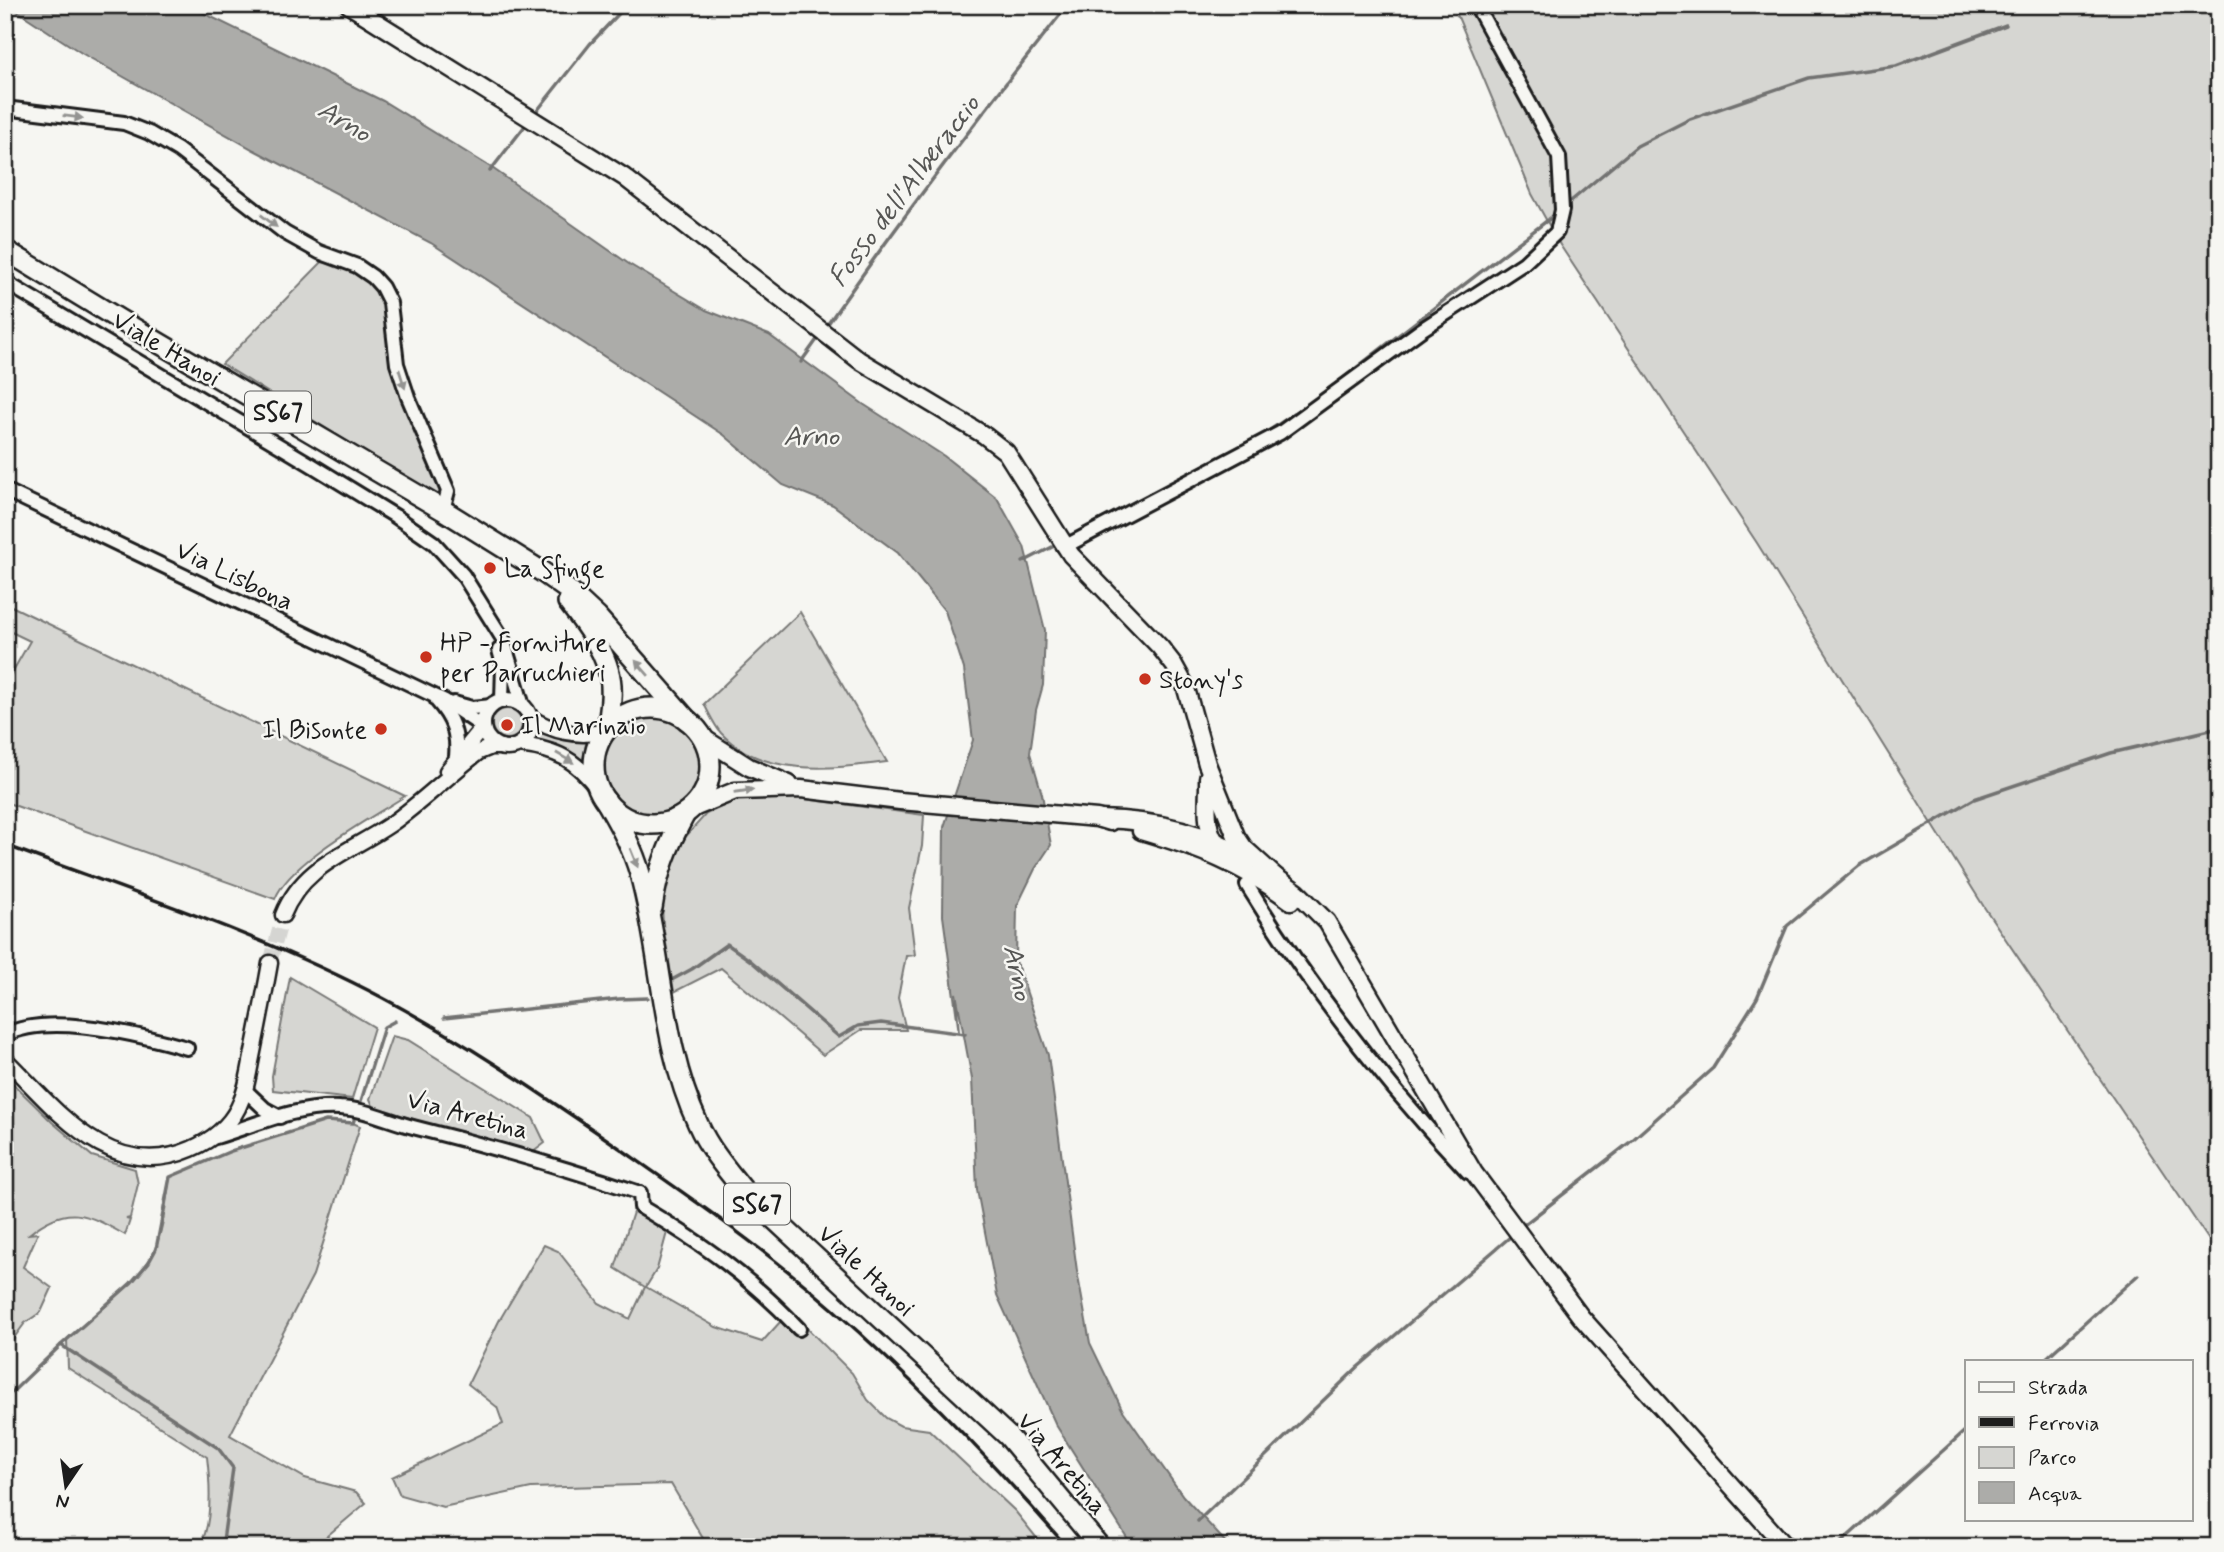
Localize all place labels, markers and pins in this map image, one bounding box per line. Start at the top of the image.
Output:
place label: La Sfinge [504,553,605,590]
marker: La Sfinge [482,560,498,576]
place label: HP - Forniture per Parruchieri [440,627,608,691]
marker: HP - Forniture per Parruchieri [418,649,434,665]
place label: Stony's [1159,664,1243,698]
marker: Stony's [1137,671,1153,687]
place label: Il Marinaio [521,710,646,744]
place label: Il Bisonte [262,714,367,748]
marker: Il Marinaio [499,717,515,733]
marker: Il Bisonte [373,721,389,737]

